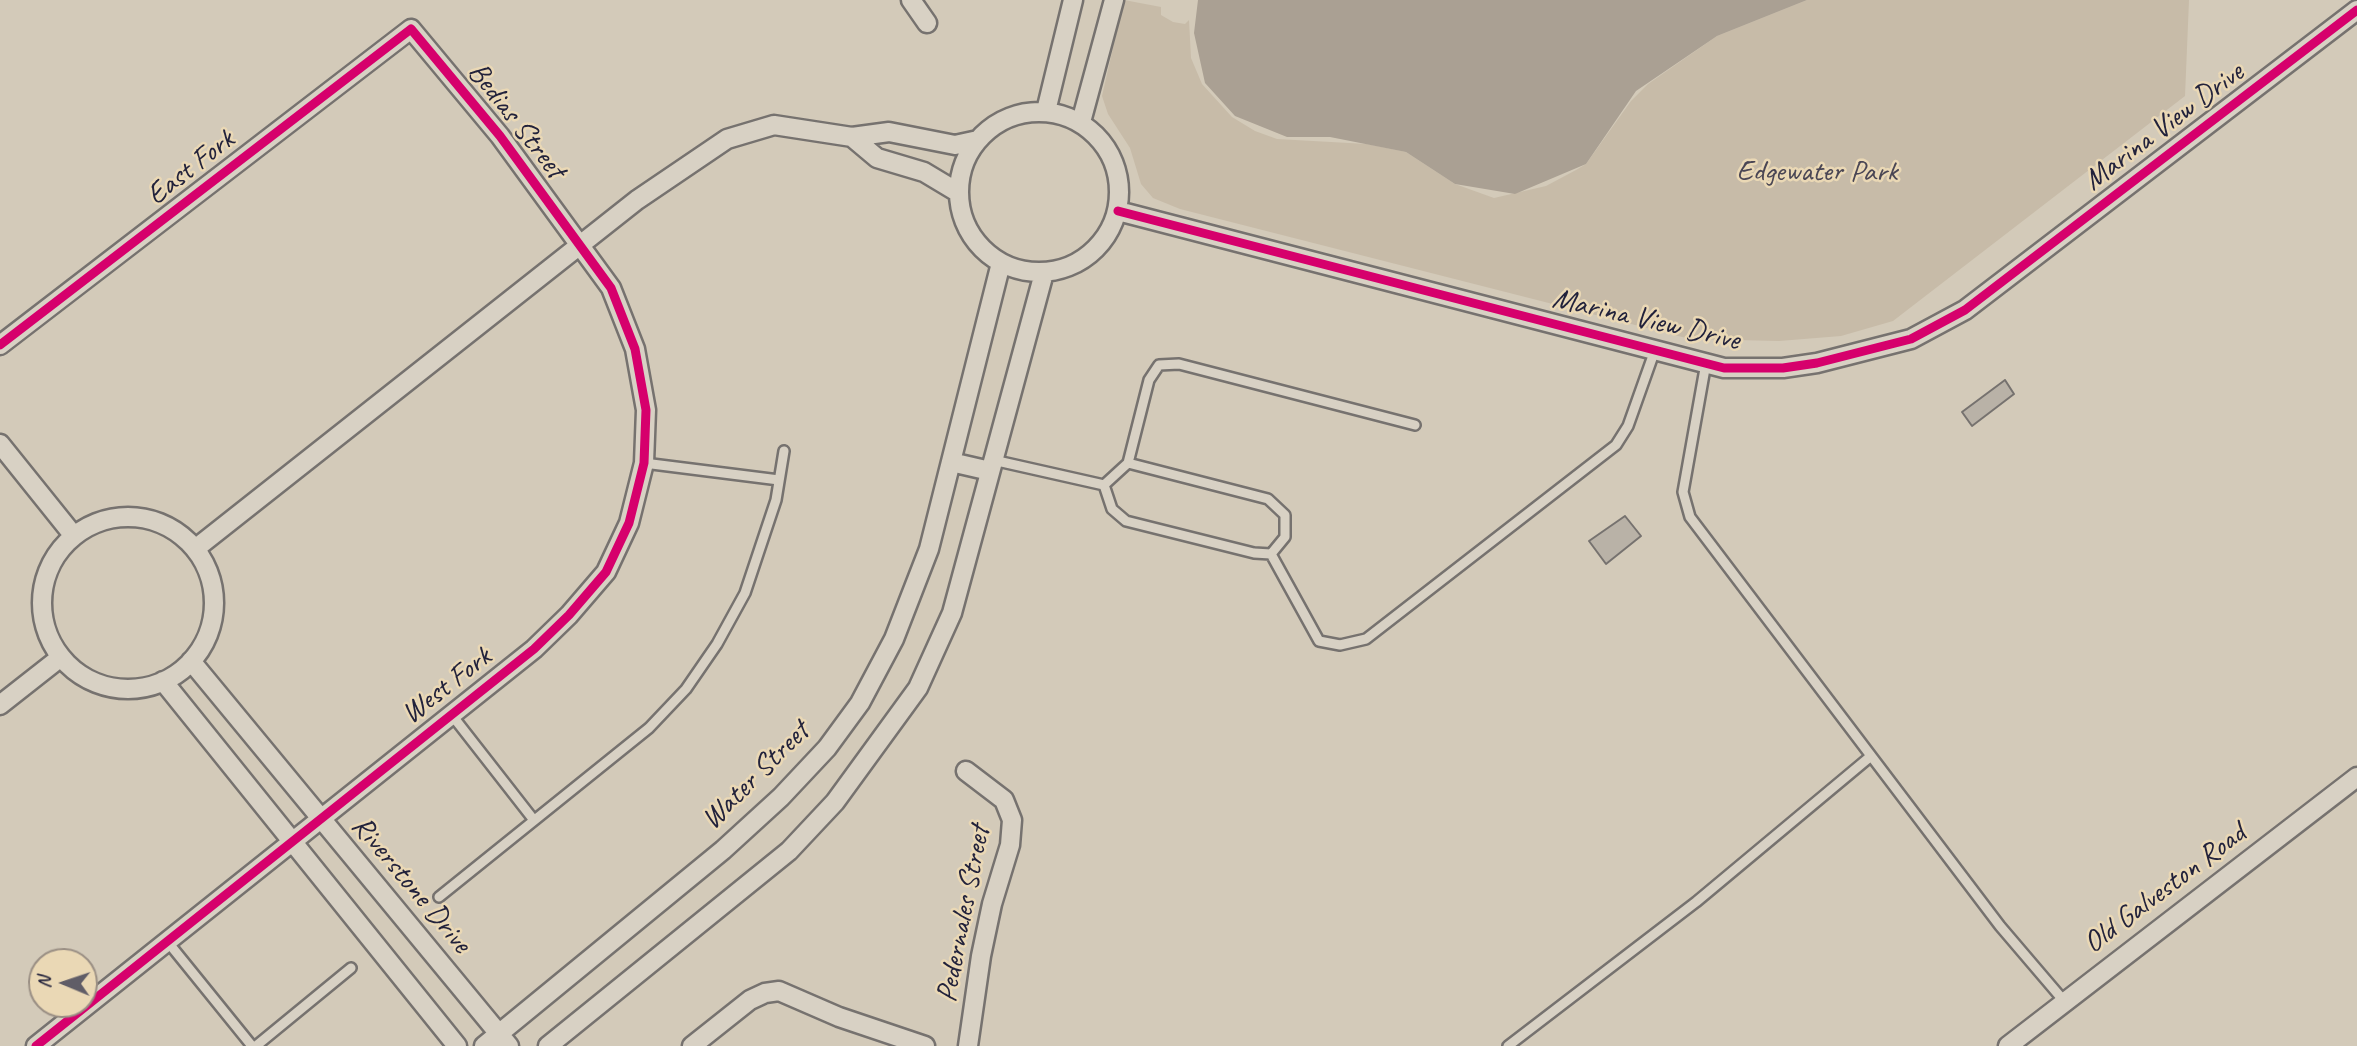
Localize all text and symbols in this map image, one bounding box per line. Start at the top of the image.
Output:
street label: Marina View Drive [2077,55,2251,199]
street label: Bedias Street [459,56,573,186]
street label: East Fork [140,122,242,214]
park label: Edgewater Park [1737,154,1897,190]
street label: Marina View Drive [1549,281,1743,359]
street label: West Fork [395,640,499,732]
street label: Water Street [695,715,817,837]
street label: Riverstone Drive [343,809,479,961]
street label: Old Galveston Road [2077,816,2253,962]
street label: Pedernales Street [929,823,999,1005]
north arrow [28,948,98,1018]
text: N [32,976,56,989]

